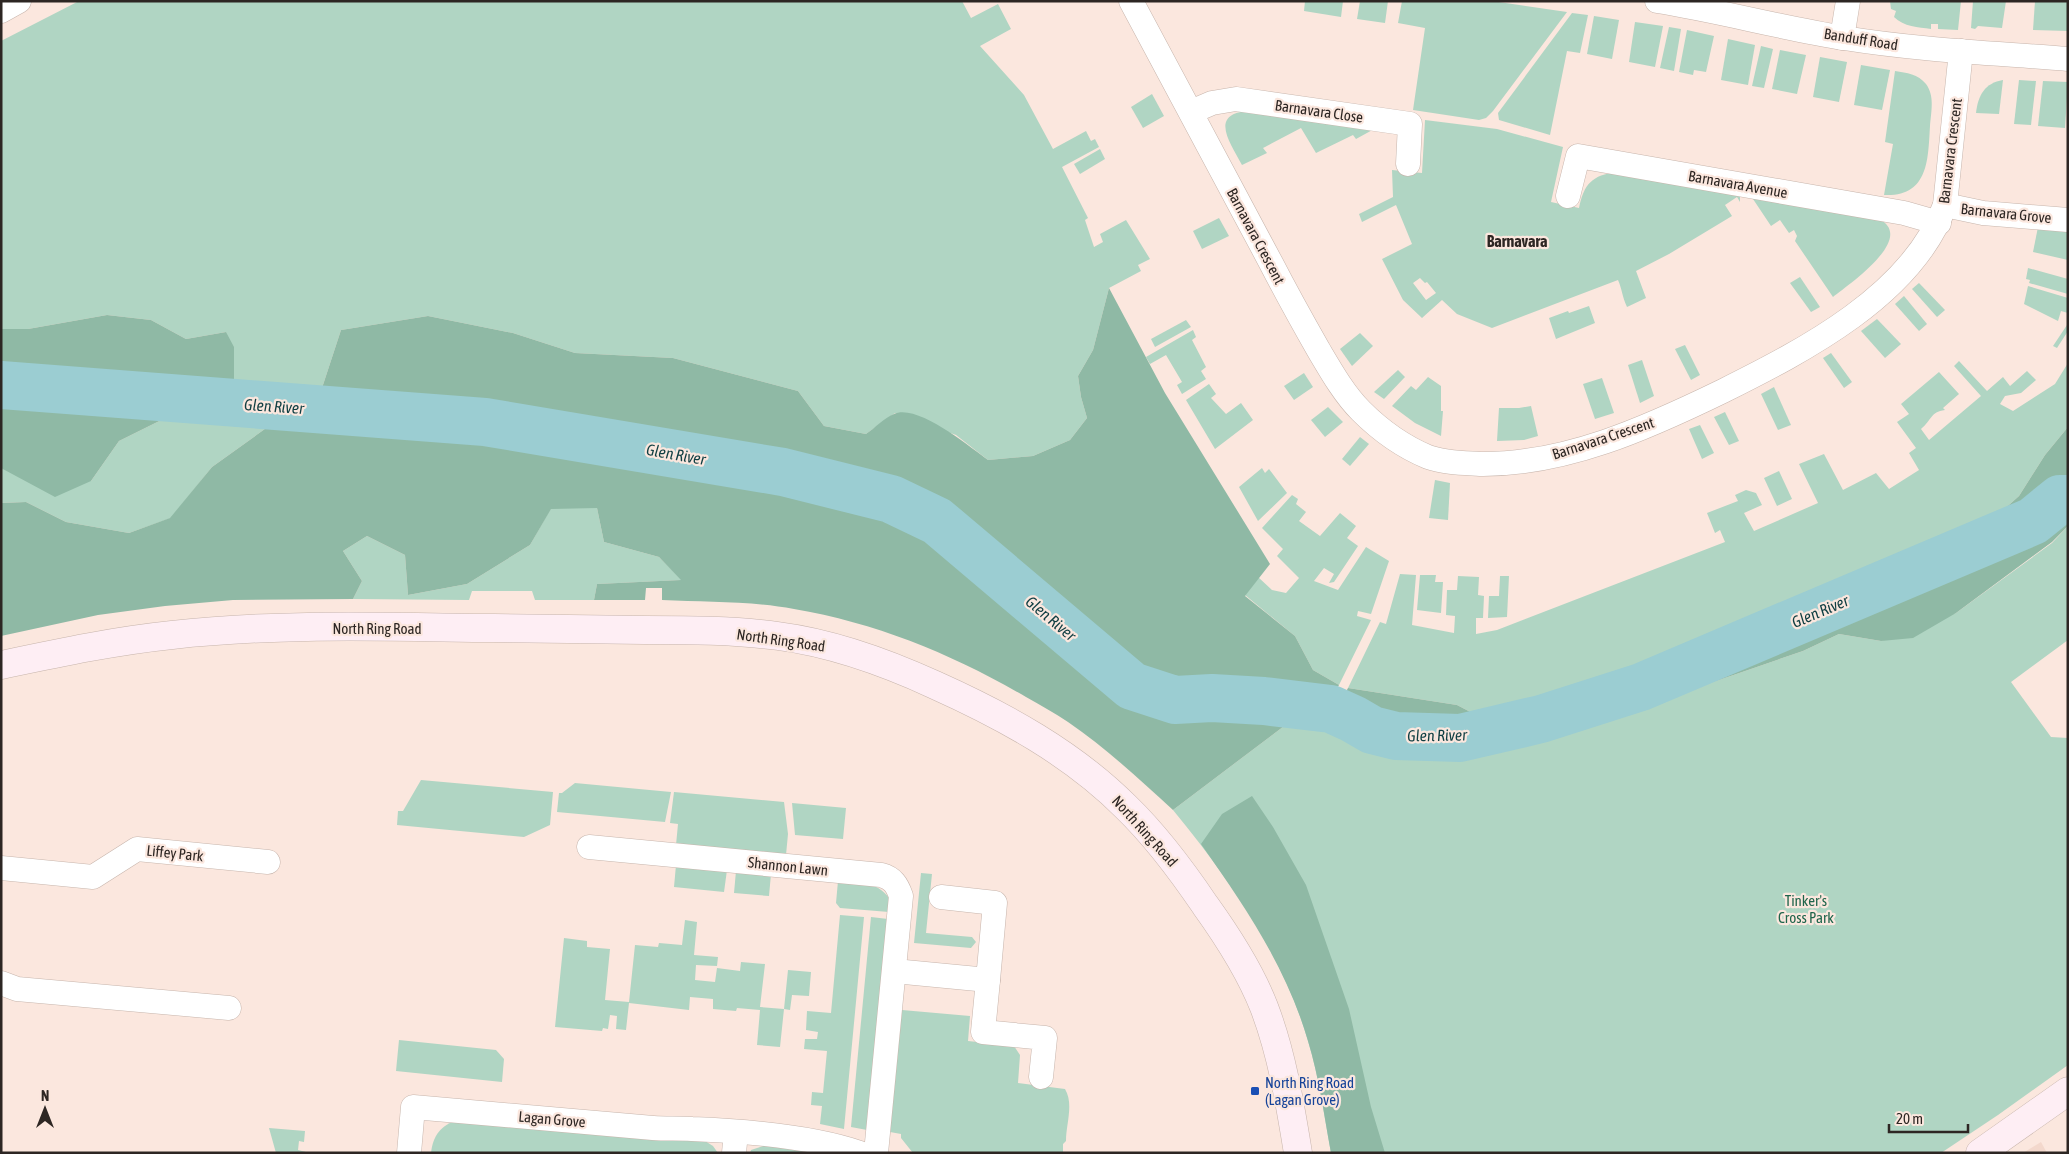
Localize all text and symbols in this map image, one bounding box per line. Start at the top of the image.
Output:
street label: Banduff Road [1823,25,1899,53]
street label: Barnavara Close [1274,96,1364,126]
street label: Barnavara Crescent [1935,97,1965,205]
street label: Barnavara Avenue [1687,167,1789,201]
street label: Barnavara Crescent [1224,185,1288,287]
street label: Barnavara Grove [1960,200,2052,226]
district label: Barnavara [1487,232,1547,250]
water label: Glen River [244,395,306,417]
street label: Barnavara Crescent [1550,414,1656,462]
water label: Glen River [645,440,708,468]
water label: Glen River [1789,591,1852,631]
water label: Glen River [1022,592,1081,645]
street label: North Ring Road [332,620,422,637]
street label: North Ring Road [736,625,826,655]
water label: Glen River [1407,725,1468,745]
street label: North Ring Road [1109,792,1181,870]
street label: Liffey Park [146,842,205,864]
street label: Shannon Lawn [747,853,829,879]
park label: Tinker's Cross Park [1778,892,1834,926]
place label: North Ring Road (Lagan Grove) [1265,1074,1354,1108]
north arrow [20,1084,70,1134]
marker: North Ring Road (Lagan Grove) [1249,1085,1261,1097]
text: N [41,1088,49,1104]
scale bar [1889,1102,1968,1134]
street label: Lagan Grove [518,1108,586,1130]
text: 20 m [1896,1110,1923,1127]

